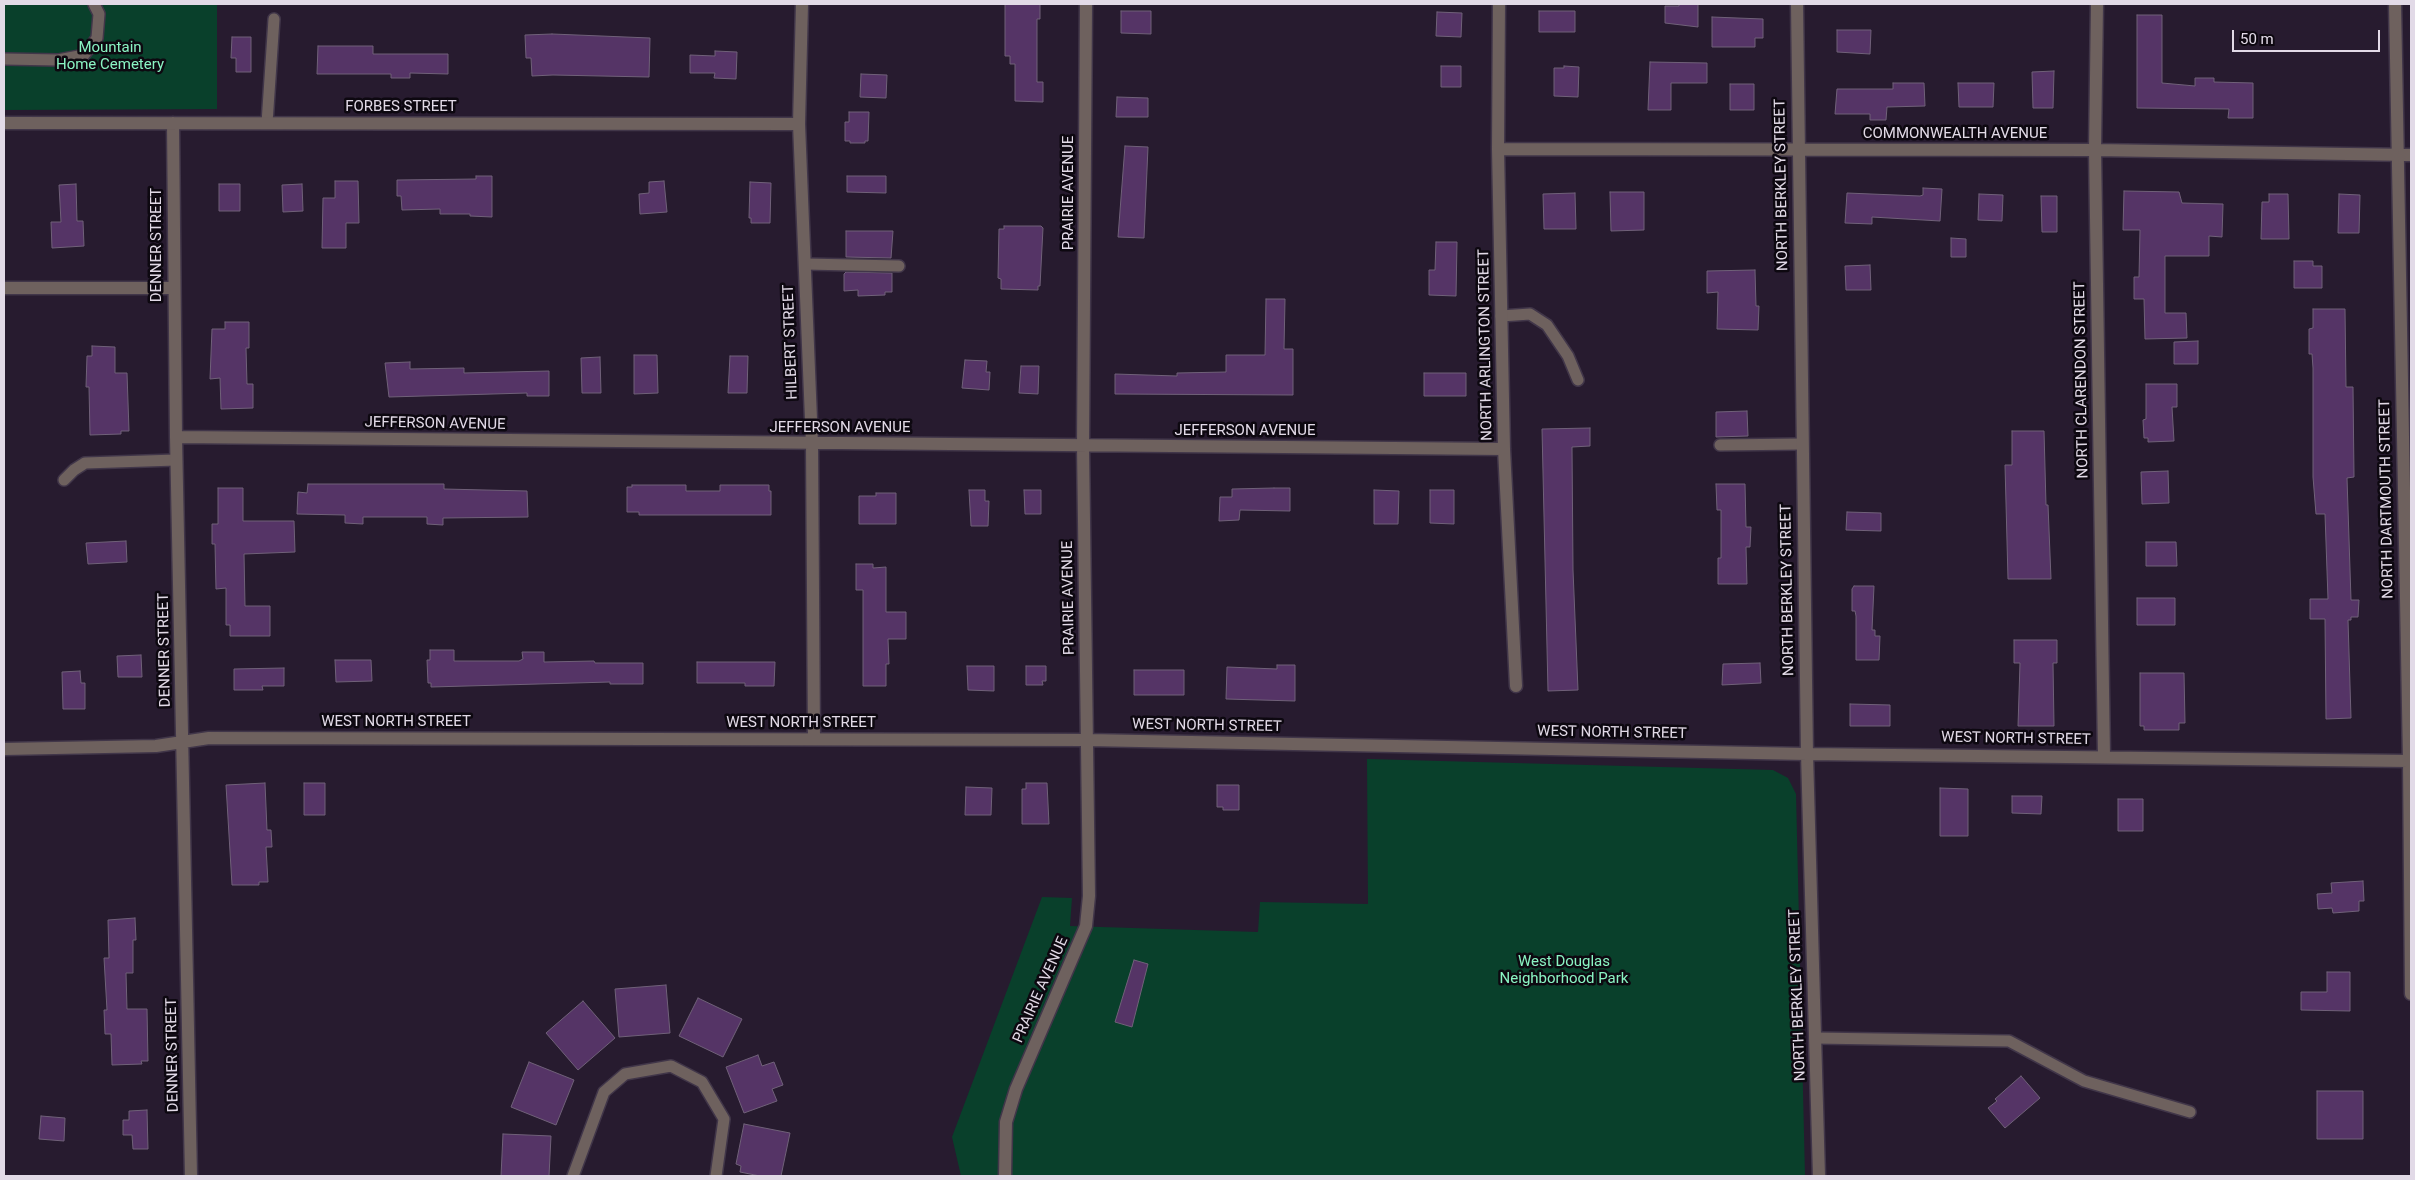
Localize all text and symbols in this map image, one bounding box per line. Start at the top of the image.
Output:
scale bar [2235,20,2382,52]
text: 50 m [2240,30,2274,48]
park label: Mountain Home Cemetery [56,39,164,74]
street label: FORBES STREET [345,98,457,116]
street label: NORTH BERKLEY STREET [1771,99,1793,271]
street label: COMMONWEALTH AVENUE [1863,125,2047,143]
street label: PRAIRIE AVENUE [1060,136,1078,250]
street label: DENNER STREET [148,188,166,302]
street label: NORTH ARLINGTON STREET [1475,249,1497,441]
street label: NORTH CLARENDON STREET [2071,281,2093,479]
street label: HILBERT STREET [780,284,802,400]
street label: NORTH DARTMOUTH STREET [2376,399,2398,599]
street label: JEFFERSON AVENUE [364,414,506,434]
street label: JEFFERSON AVENUE [770,419,910,437]
street label: JEFFERSON AVENUE [1175,422,1315,440]
street label: NORTH BERKLEY STREET [1777,504,1799,676]
street label: PRAIRIE AVENUE [1059,541,1079,655]
street label: DENNER STREET [155,593,175,707]
street label: WEST NORTH STREET [321,713,471,731]
street label: WEST NORTH STREET [726,714,876,732]
street label: WEST NORTH STREET [1132,716,1282,736]
street label: WEST NORTH STREET [1537,723,1687,743]
street label: WEST NORTH STREET [1941,729,2091,749]
street label: NORTH BERKLEY STREET [1786,909,1810,1081]
street label: PRAIRIE AVENUE [1010,934,1072,1046]
park label: West Douglas Neighborhood Park [1500,953,1628,988]
street label: DENNER STREET [163,998,183,1112]

